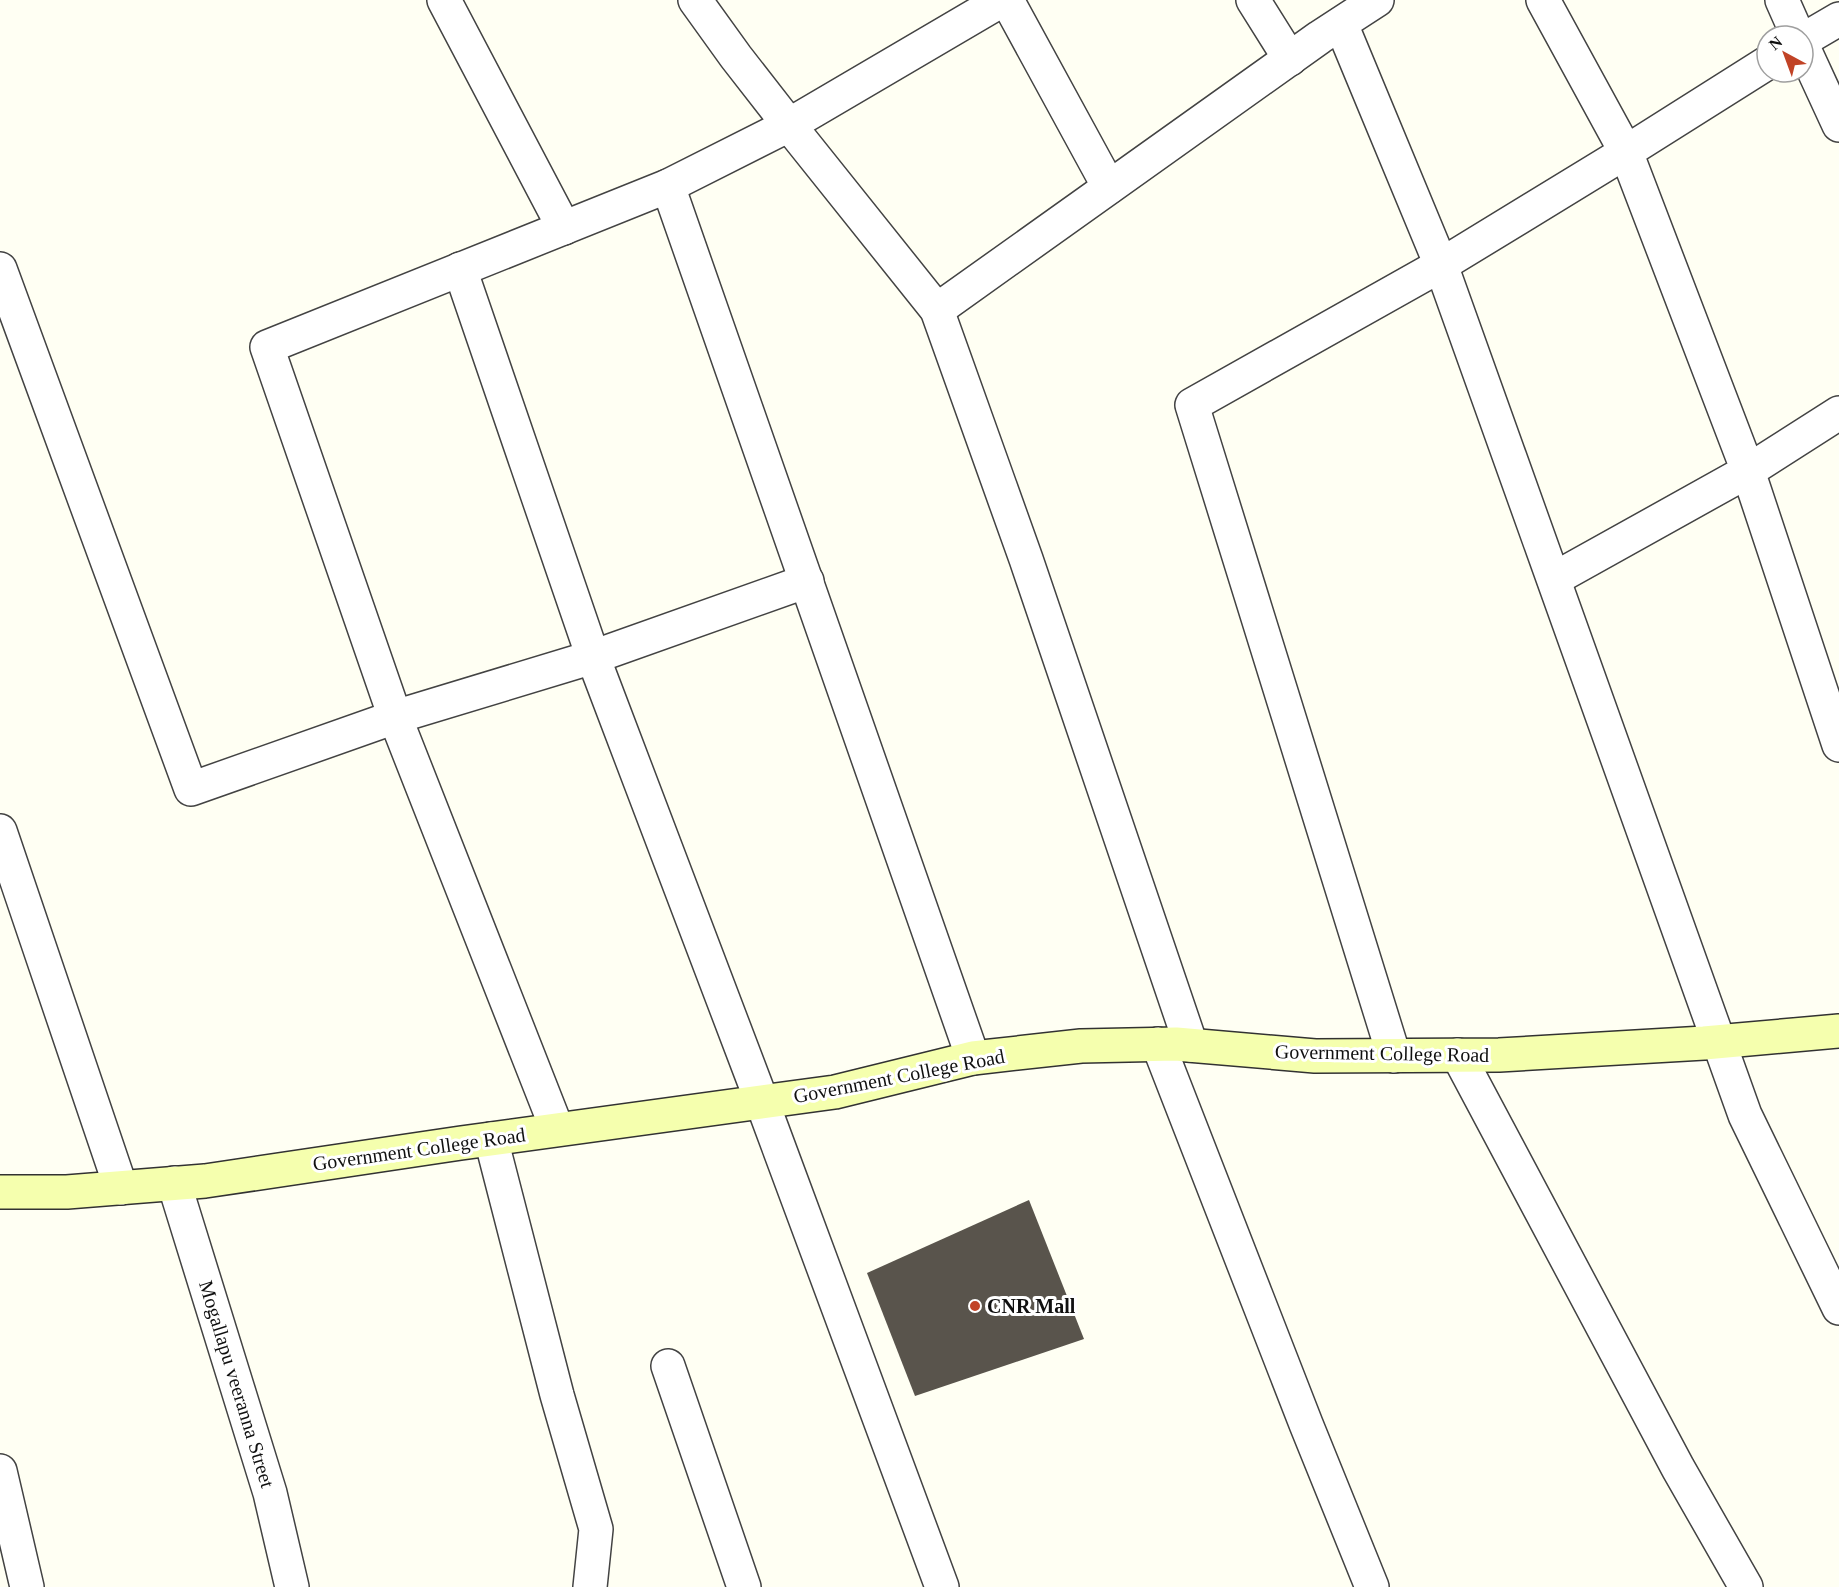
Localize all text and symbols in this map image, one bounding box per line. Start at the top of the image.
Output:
north arrow [1755,24,1815,84]
text: N [1766,33,1786,53]
street label: Government College Road [1275,1040,1489,1067]
street label: Government College Road [792,1045,1007,1108]
street label: Government College Road [311,1123,527,1176]
street label: Mogallapu veeranna Street [194,1278,279,1491]
place label: CNR Mall [987,1295,1076,1317]
marker: CNR Mall [968,1299,982,1313]

